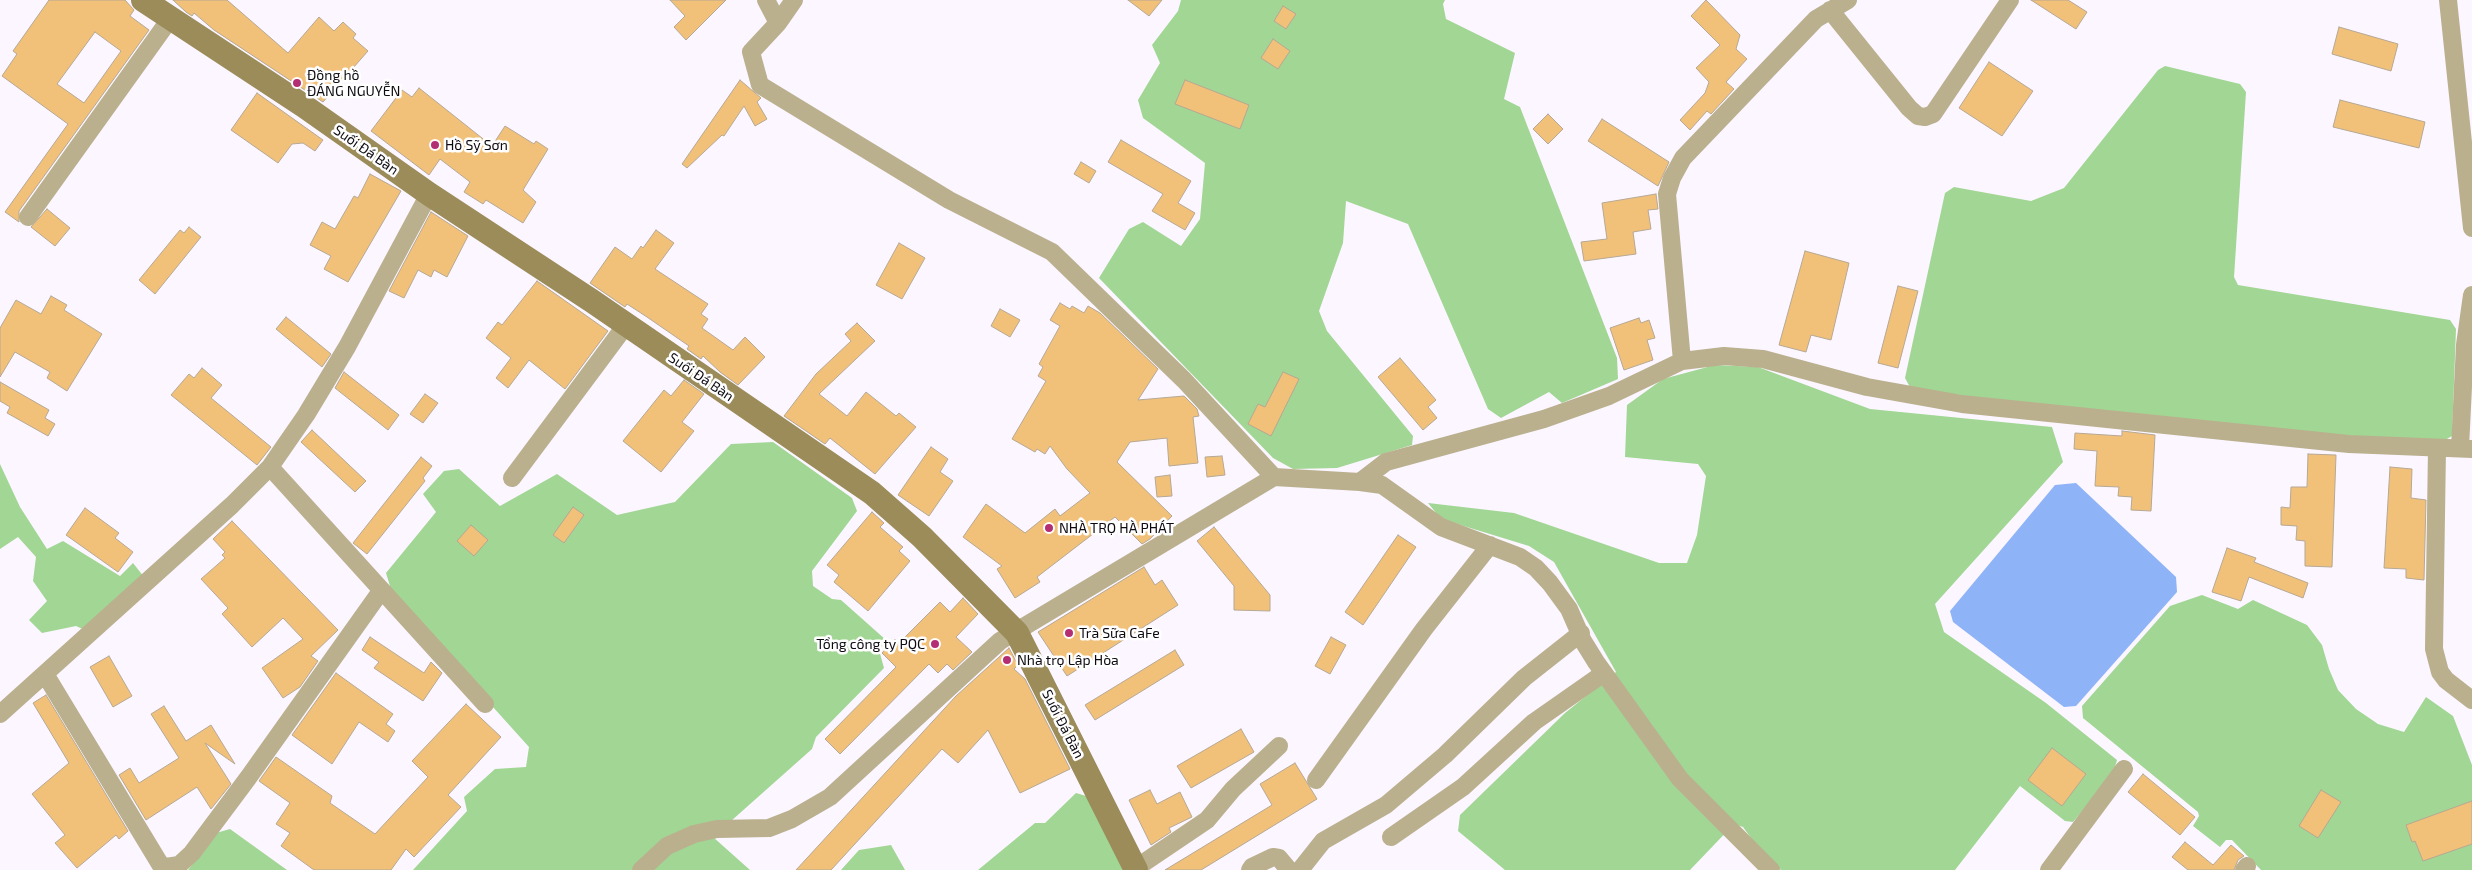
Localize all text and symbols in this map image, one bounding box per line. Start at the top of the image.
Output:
place label: Đồng hồ ĐÁNG NGUYỄN [307,67,400,100]
marker: Đồng hồ ĐÁNG NGUYỄN [291,77,303,89]
street label: Suối Đá Bàn [330,122,402,178]
place label: Hồ Sỹ Sơn [445,137,508,153]
marker: Hồ Sỹ Sơn [429,139,441,151]
street label: Suối Đá Bàn [665,349,737,405]
place label: NHÀ TRỌ HÀ PHÁT [1059,520,1174,536]
marker: NHÀ TRỌ HÀ PHÁT [1043,522,1055,534]
place label: Trà Sữa CaFe [1079,625,1160,641]
marker: Trà Sữa CaFe [1063,627,1075,639]
place label: Tổng công ty PQC [816,636,925,652]
marker: Tổng công ty PQC [929,638,941,650]
place label: Nhà trọ Lập Hòa [1017,652,1119,668]
marker: Nhà trọ Lập Hòa [1001,654,1013,666]
street label: Suối Đá Bàn [1038,687,1088,761]

